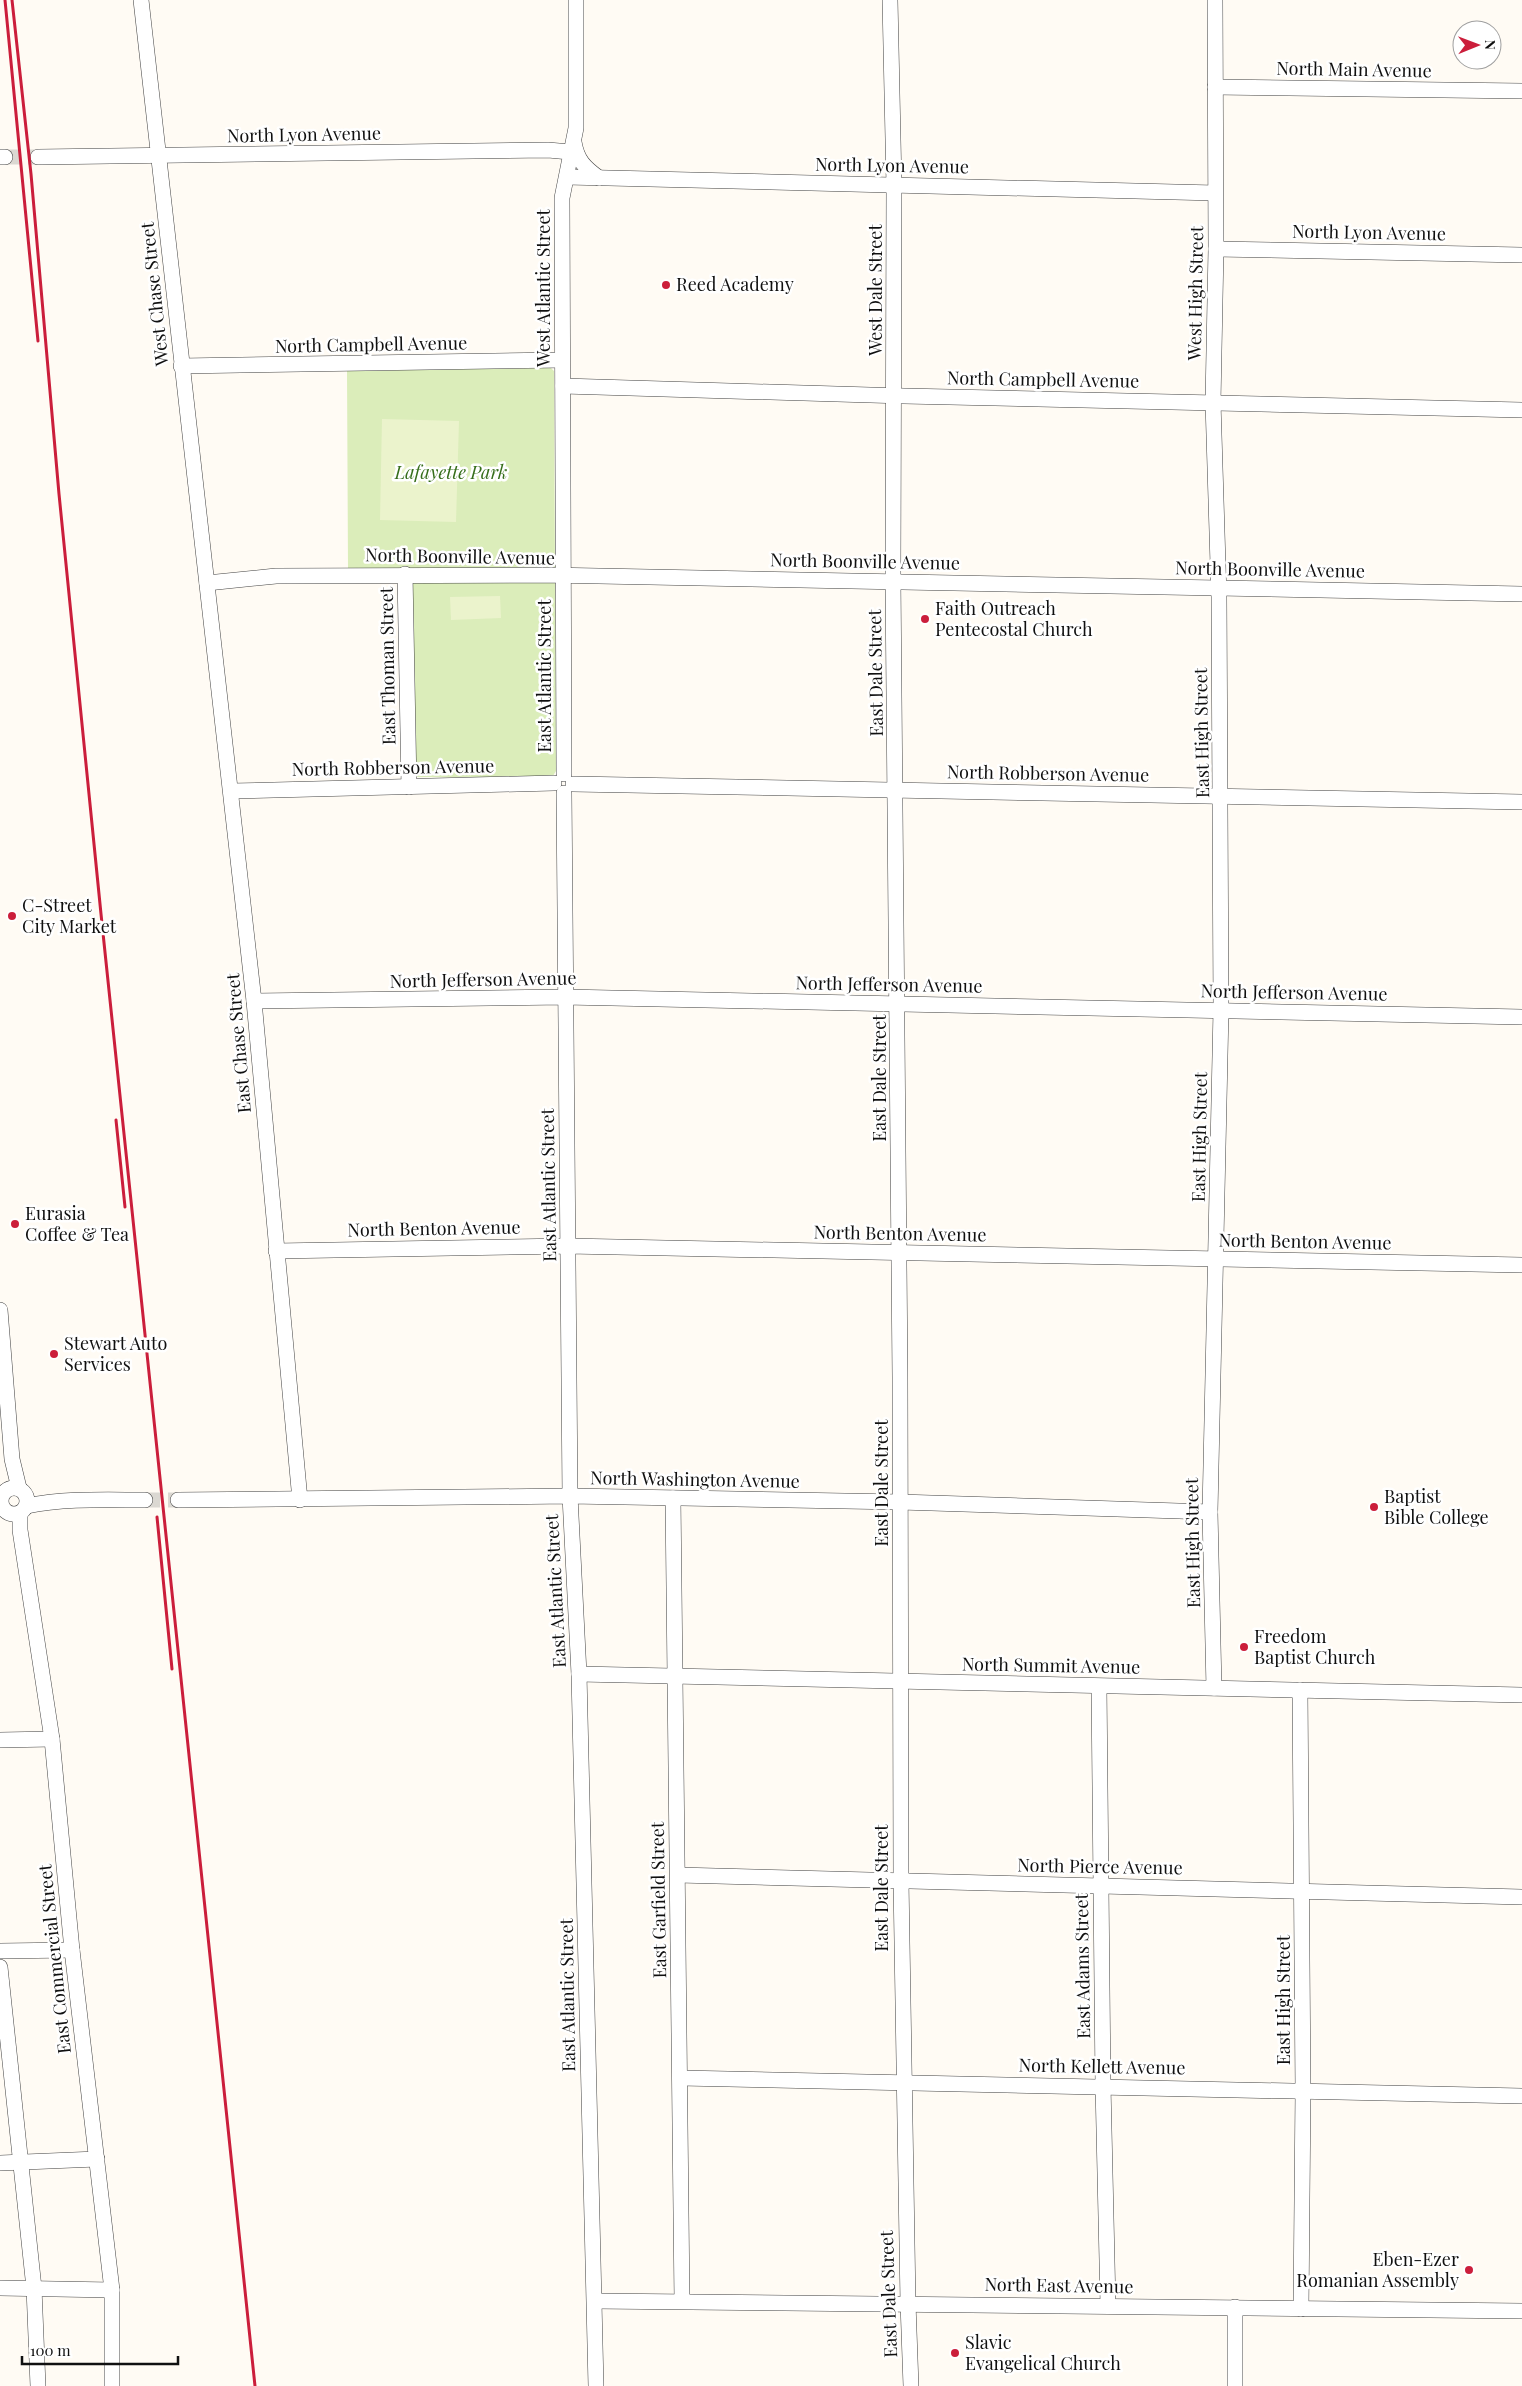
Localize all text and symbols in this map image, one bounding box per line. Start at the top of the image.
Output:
north arrow [1452,20,1502,70]
text: N [1481,40,1500,50]
street label: North Main Avenue [1276,56,1432,82]
street label: North Lyon Avenue [227,121,381,147]
street label: North Lyon Avenue [815,152,969,178]
street label: West Atlantic Street [531,208,555,368]
street label: North Lyon Avenue [1292,219,1446,245]
street label: West Chase Street [134,220,174,368]
street label: West Dale Street [863,224,887,357]
street label: West High Street [1182,225,1208,361]
place label: Reed Academy [676,272,794,296]
marker: Reed Academy [660,279,672,291]
street label: North Campbell Avenue [275,330,467,358]
street label: North Campbell Avenue [947,365,1139,393]
park label: Lafayette Park [394,460,507,484]
street label: North Boonville Avenue [365,542,555,570]
street label: North Boonville Avenue [770,547,960,575]
street label: North Boonville Avenue [1175,555,1365,583]
street label: East Thoman Street [374,586,400,745]
place label: Faith Outreach Pentecostal Church [935,596,1093,641]
street label: East Atlantic Street [532,599,556,753]
street label: East Dale Street [862,609,888,737]
marker: Faith Outreach Pentecostal Church [919,613,931,625]
street label: East High Street [1188,667,1214,798]
street label: North Robberson Avenue [292,753,494,781]
street label: North Robberson Avenue [947,759,1149,787]
place label: C-Street City Market [22,893,117,938]
marker: C-Street City Market [6,910,18,922]
street label: North Jefferson Avenue [389,965,577,993]
street label: North Jefferson Avenue [795,970,983,998]
street label: East Chase Street [220,971,256,1114]
street label: North Jefferson Avenue [1200,978,1388,1006]
street label: East Dale Street [867,1014,891,1142]
street label: East High Street [1186,1071,1212,1202]
street label: East Atlantic Street [535,1107,561,1262]
place label: Eurasia Coffee & Tea [25,1201,129,1246]
street label: North Benton Avenue [347,1214,521,1242]
marker: Eurasia Coffee & Tea [9,1218,21,1230]
street label: North Benton Avenue [813,1219,987,1247]
street label: North Benton Avenue [1218,1227,1392,1255]
place label: Stewart Auto Services [64,1331,167,1376]
marker: Stewart Auto Services [48,1348,60,1360]
street label: East Dale Street [869,1419,893,1547]
street label: North Washington Avenue [590,1465,800,1493]
street label: East High Street [1179,1477,1205,1608]
place label: Baptist Bible College [1384,1484,1489,1529]
marker: Baptist Bible College [1368,1501,1380,1513]
street label: East Atlantic Street [539,1513,571,1668]
place label: Freedom Baptist Church [1254,1624,1376,1669]
marker: Freedom Baptist Church [1238,1641,1250,1653]
street label: North Summit Avenue [962,1651,1140,1679]
street label: East Garfield Street [645,1821,671,1978]
street label: East Dale Street [869,1824,893,1952]
street label: North Pierce Avenue [1017,1853,1183,1879]
street label: East Commercial Street [32,1863,76,2055]
street label: East Adams Street [1069,1892,1095,2039]
street label: East Atlantic Street [554,1917,580,2072]
street label: East High Street [1271,1934,1295,2065]
street label: North Kellett Avenue [1018,2053,1186,2079]
street label: East Dale Street [874,2229,902,2358]
place label: Eben-Ezer Romanian Assembly [1296,2247,1459,2292]
marker: Eben-Ezer Romanian Assembly [1463,2264,1475,2276]
street label: North East Avenue [984,2272,1134,2298]
place label: Slavic Evangelical Church [965,2330,1121,2375]
scale bar [22,2334,179,2366]
text: 100 m [30,2340,71,2360]
marker: Slavic Evangelical Church [949,2347,961,2359]

